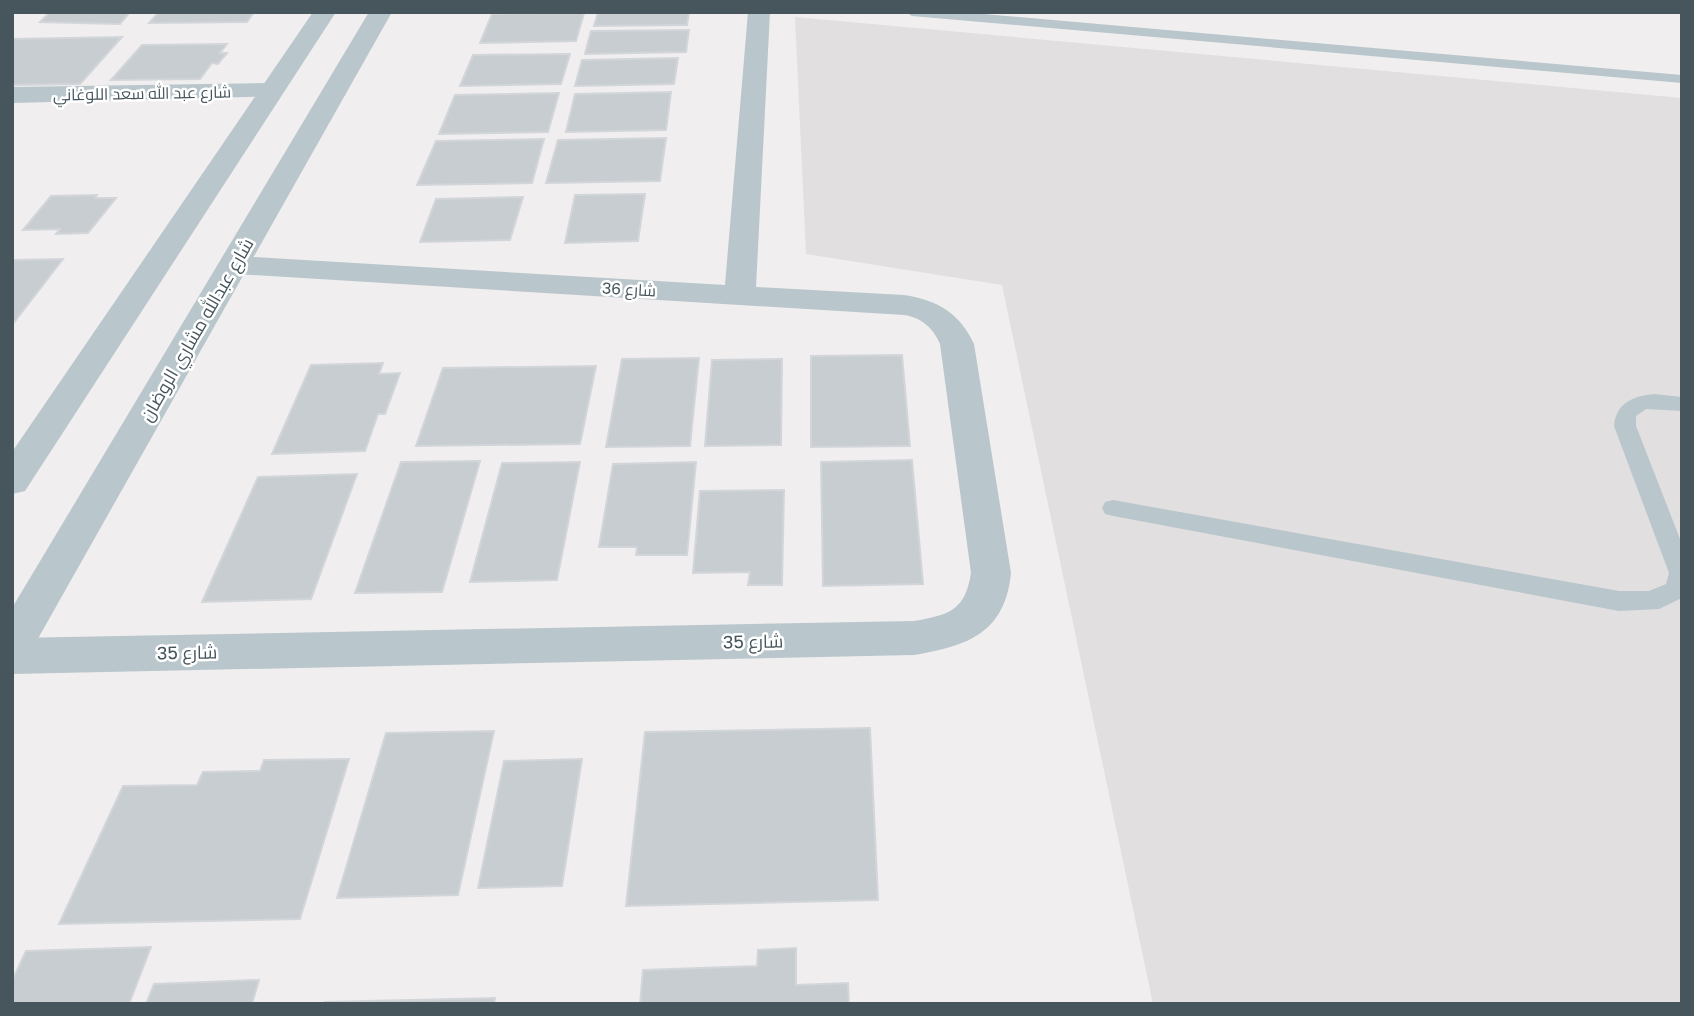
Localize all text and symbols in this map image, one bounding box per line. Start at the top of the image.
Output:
street label: شارع عبد الله سعد اللوغاني [53,81,231,109]
street label: شارع عبدالله مشاري الروضان [135,234,261,427]
street label: شارع 36 [601,278,657,302]
street label: شارع 35 [723,629,783,655]
street label: شارع 35 [157,640,217,666]

